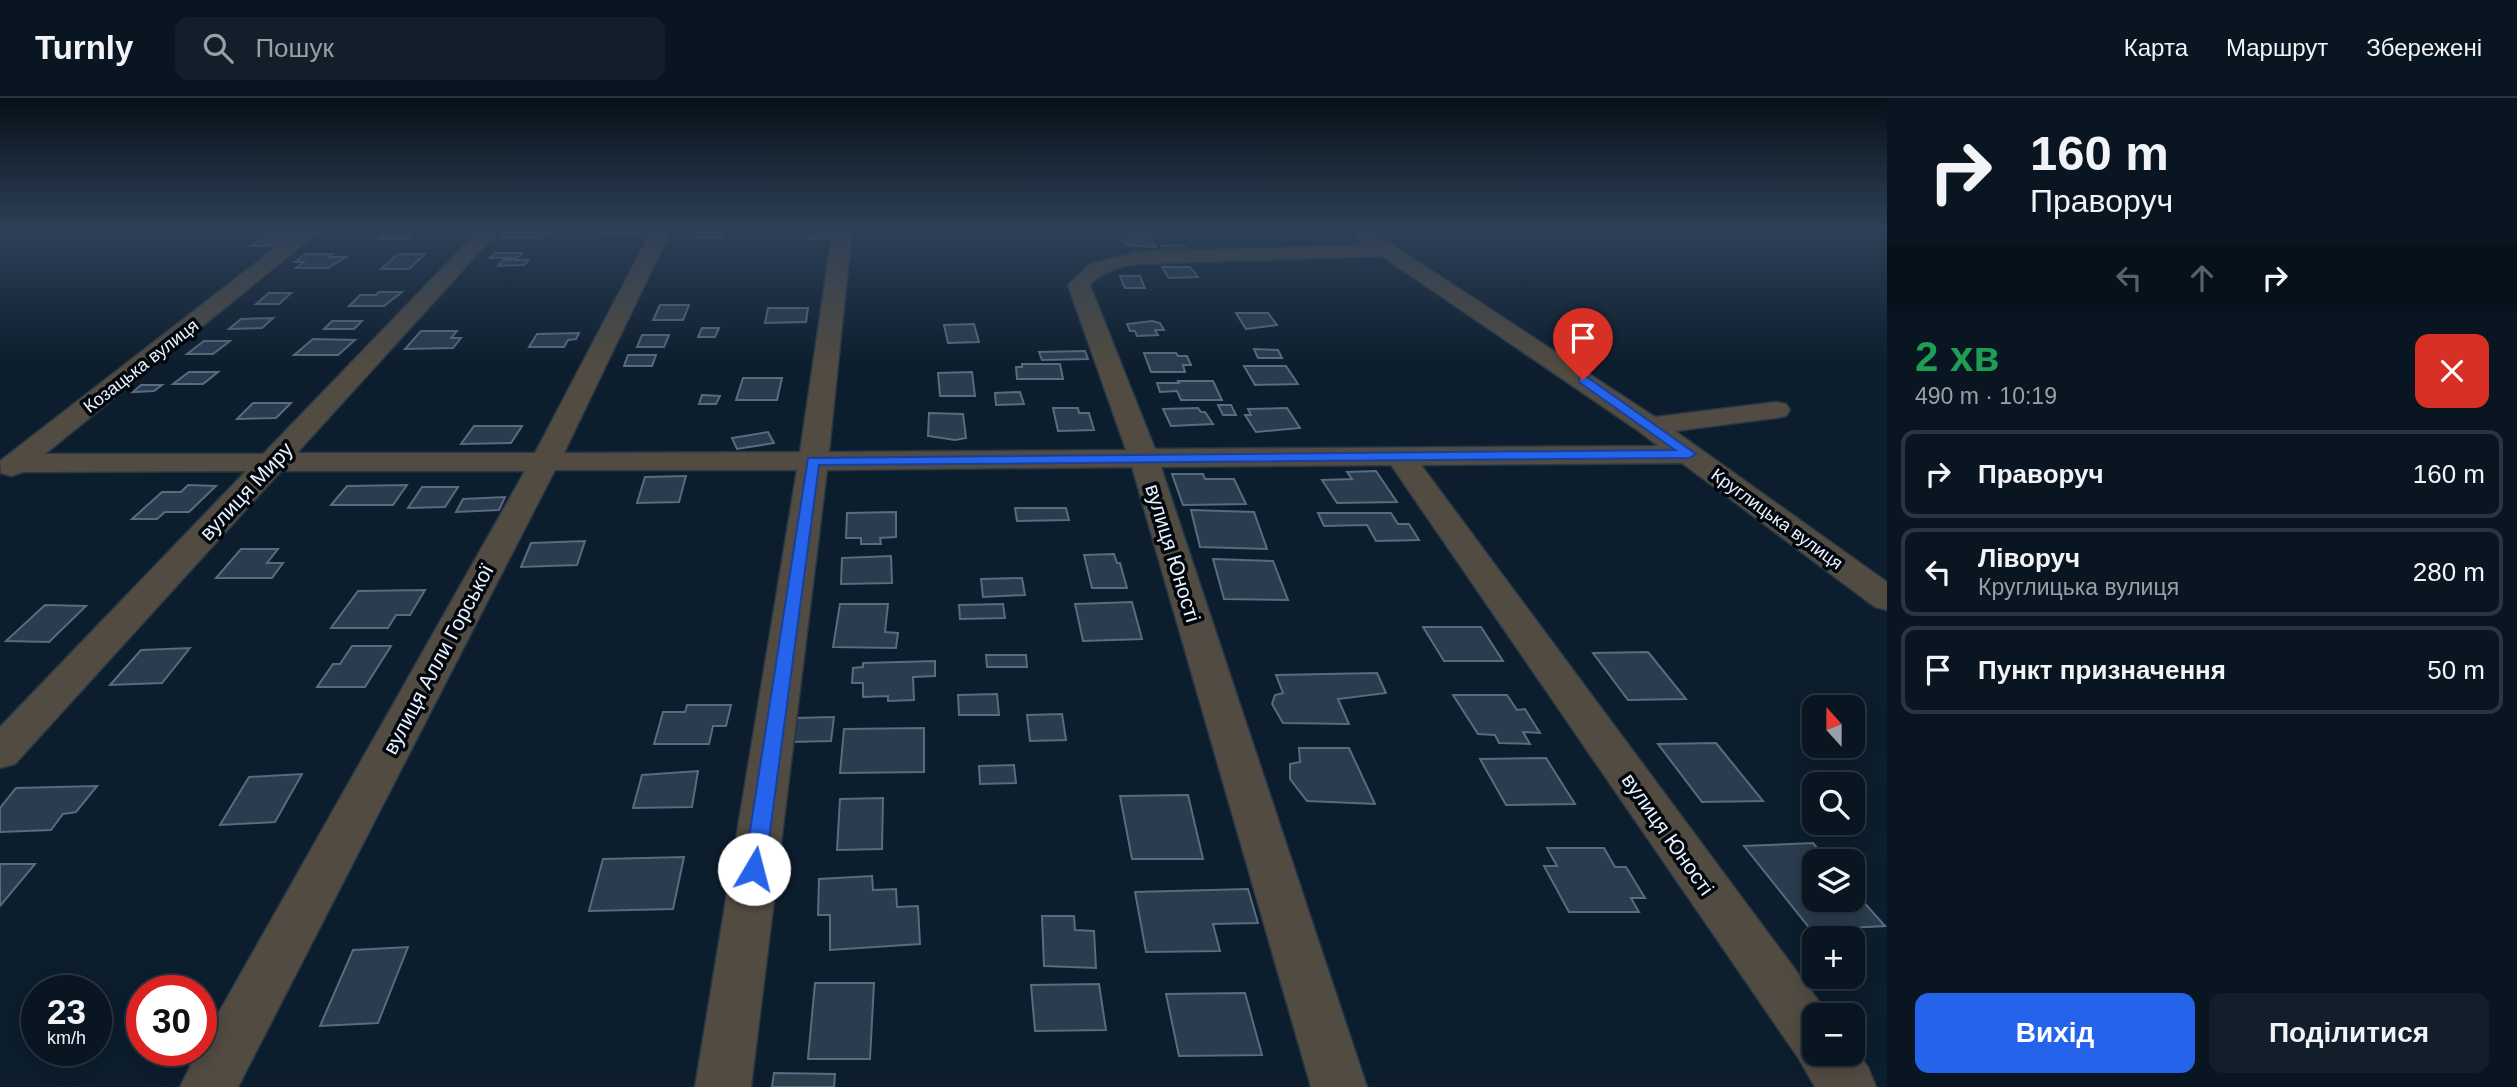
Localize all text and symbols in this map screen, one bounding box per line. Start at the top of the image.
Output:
search box [175,17,665,80]
text: Turnly [35,29,133,66]
icon: search [199,29,237,67]
text: Пошук [255,33,334,63]
text: Карта [2124,34,2188,61]
text: Маршрут [2226,34,2328,61]
text: Збережені [2366,34,2482,61]
icon: right [1915,126,2006,217]
text: 160 m [2030,126,2169,180]
text: Праворуч [2030,183,2173,219]
icon: left [2110,259,2148,297]
icon: ahead [2183,259,2221,297]
icon: right [2256,259,2294,297]
pin [1553,308,1613,380]
street label: Козацька вулиця [80,315,202,417]
icon: arrive [1564,319,1602,357]
text: 2 хв [1915,333,1999,380]
button: close [2415,334,2489,408]
text: 490 m · 10:19 [1915,383,2057,409]
street label: вулиця Миру [195,437,297,545]
icon: right [1919,455,1957,493]
text: Праворуч [1978,459,2104,489]
text: 160 m [2413,459,2485,489]
street label: Круглицька вулиця [1707,465,1847,573]
street label: вулиця Юності [1141,481,1205,625]
text: Ліворуч [1978,543,2080,573]
icon: left [1919,553,1957,591]
text: 280 m [2413,557,2485,587]
street label: вулиця Алли Горської [378,560,498,758]
text: Круглицька вулиця [1978,574,2179,600]
icon: arrive [1919,651,1957,689]
text: Пункт призначення [1978,655,2226,685]
text: 50 m [2427,655,2485,685]
north arrow [1802,695,1866,758]
map controls [1802,695,1865,1066]
street label: вулиця Юності [1618,769,1718,899]
button: search [1802,772,1865,835]
position arrow [717,832,791,906]
button: layers [1802,849,1865,912]
button: + [1802,926,1865,989]
speed limit sign: 30 [126,975,217,1066]
text: 23 [47,992,86,1031]
button: Вихід [1915,993,2195,1073]
button: Поділитися [2209,993,2489,1073]
button: − [1802,1003,1865,1066]
text: km/h [47,1028,86,1048]

